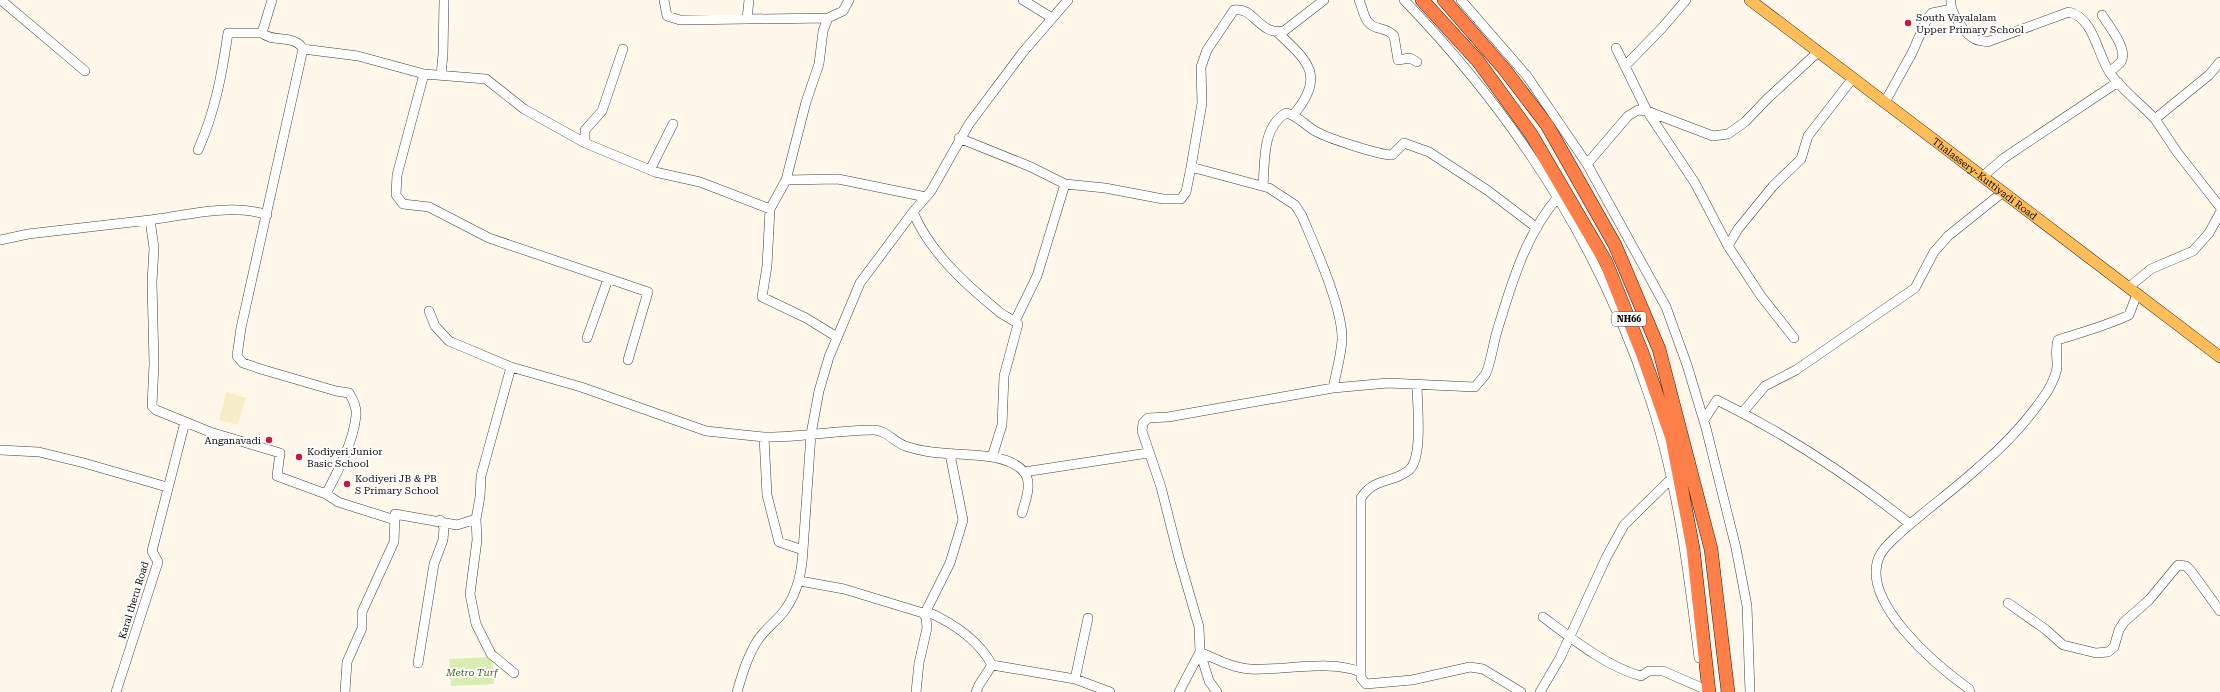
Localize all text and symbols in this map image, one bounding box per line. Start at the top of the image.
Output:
place label: South Vayalalam Upper Primary School [1916,12,2024,35]
marker: South Vayalalam Upper Primary School [1903,18,1913,28]
street label: Thalassery-Kuttiyadi Road [1930,136,2039,222]
road number: NH66 [1612,312,1646,326]
place label: Anganavadi [204,435,261,446]
marker: Anganavadi [264,435,274,445]
place label: Kodiyeri Junior Basic School [307,446,382,469]
marker: Kodiyeri Junior Basic School [294,452,304,462]
place label: Kodiyeri JB & PB S Primary School [355,473,439,496]
marker: Kodiyeri JB & PB S Primary School [342,479,352,489]
street label: Karal theru Road [116,559,151,640]
park label: Metro Turf [445,667,499,678]

